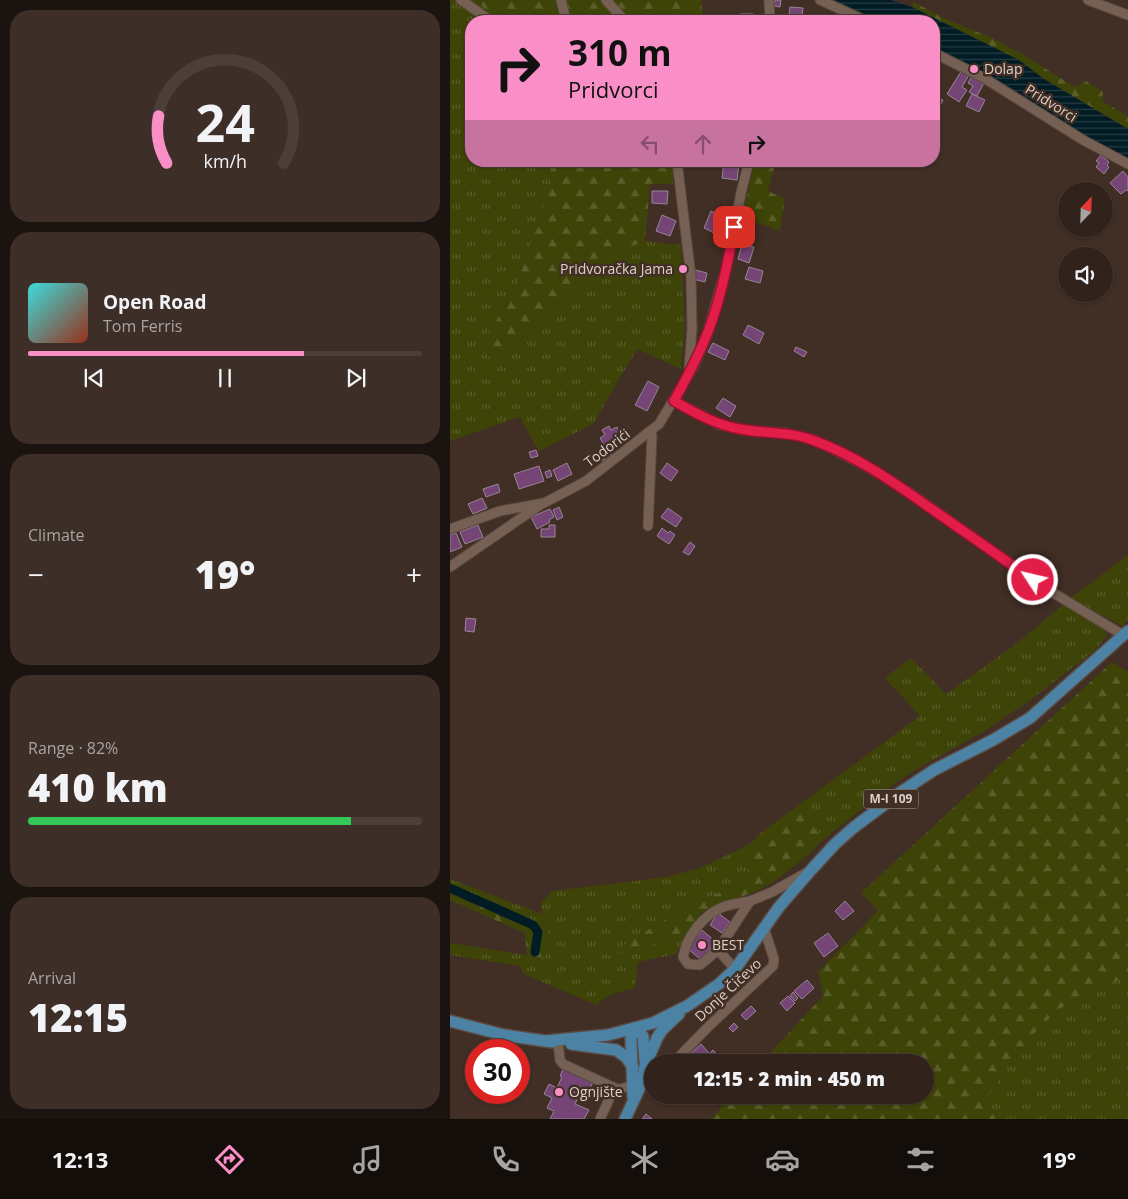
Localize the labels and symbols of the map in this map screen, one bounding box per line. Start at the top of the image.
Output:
place label: Dolap [984,59,1022,78]
marker: Dolap [968,63,980,75]
street label: Pridvorci [1022,79,1081,126]
north arrow [1058,182,1112,238]
pin [713,206,755,248]
place label: Pridvoračka Jama [560,259,673,278]
marker: Pridvoračka Jama [677,263,689,275]
street label: Todorići [580,424,633,471]
position arrow [1006,553,1058,605]
road number: M-I 109 [864,790,918,809]
place label: BEST [712,935,745,954]
marker: BEST [696,939,708,951]
street label: Donje Čičevo [690,954,765,1025]
speed limit sign: 30 [465,1039,530,1104]
place label: Ognjište [569,1082,623,1101]
marker: Ognjište [553,1086,565,1098]

